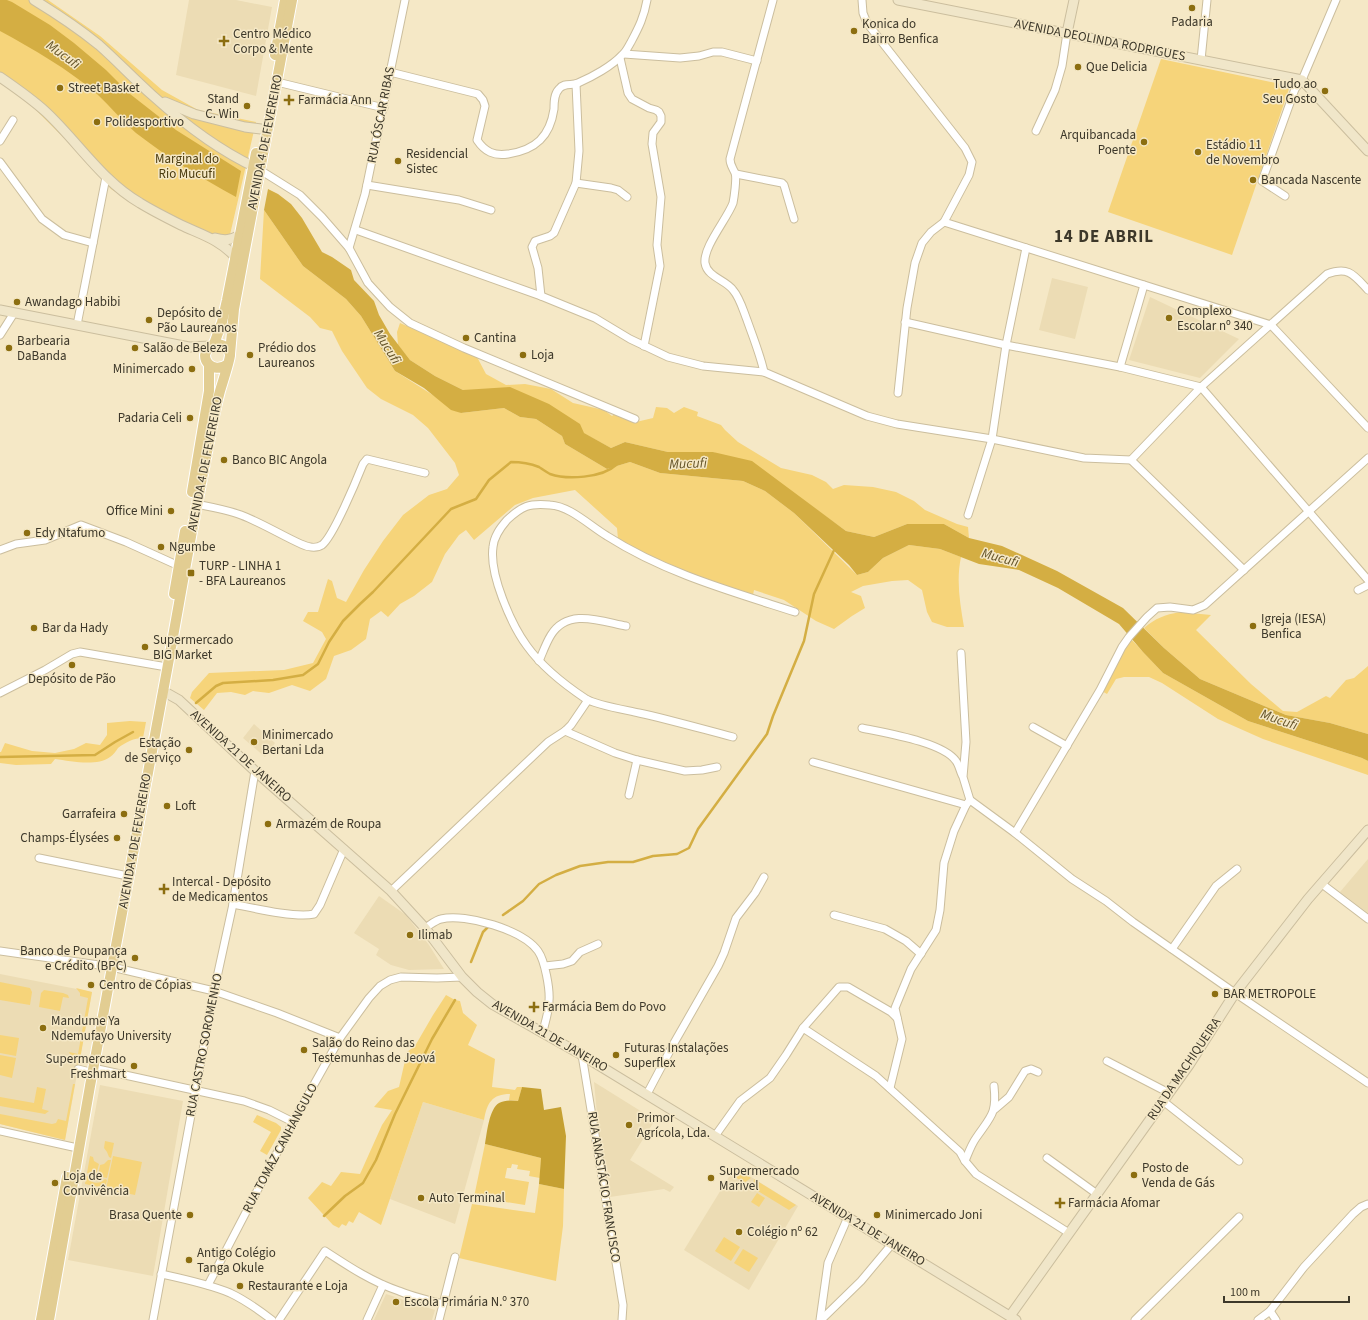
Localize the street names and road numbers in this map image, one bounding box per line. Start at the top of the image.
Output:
street label: AVENIDA DEOLINDA RODRIGUES [1013,15,1187,65]
street label: RUA ÓSCAR RIBAS [363,65,399,165]
street label: AVENIDA 4 DE FEVEREIRO [243,73,287,211]
street label: AVENIDA 4 DE FEVEREIRO [183,395,227,533]
street label: AVENIDA 21 DE JANEIRO [186,706,296,806]
street label: AVENIDA 4 DE FEVEREIRO [114,772,156,910]
street label: RUA CASTRO SOROMENHO [181,972,227,1118]
street label: AVENIDA 21 DE JANEIRO [489,996,611,1076]
street label: RUA DA MACHIQUEIRA [1143,1013,1226,1124]
street label: RUA TOMÁZ CANHANGULO [238,1080,322,1216]
street label: RUA ANASTÁCIO FRANCISCO [583,1110,625,1264]
street label: AVENIDA 21 DE JANEIRO [807,1188,929,1270]

